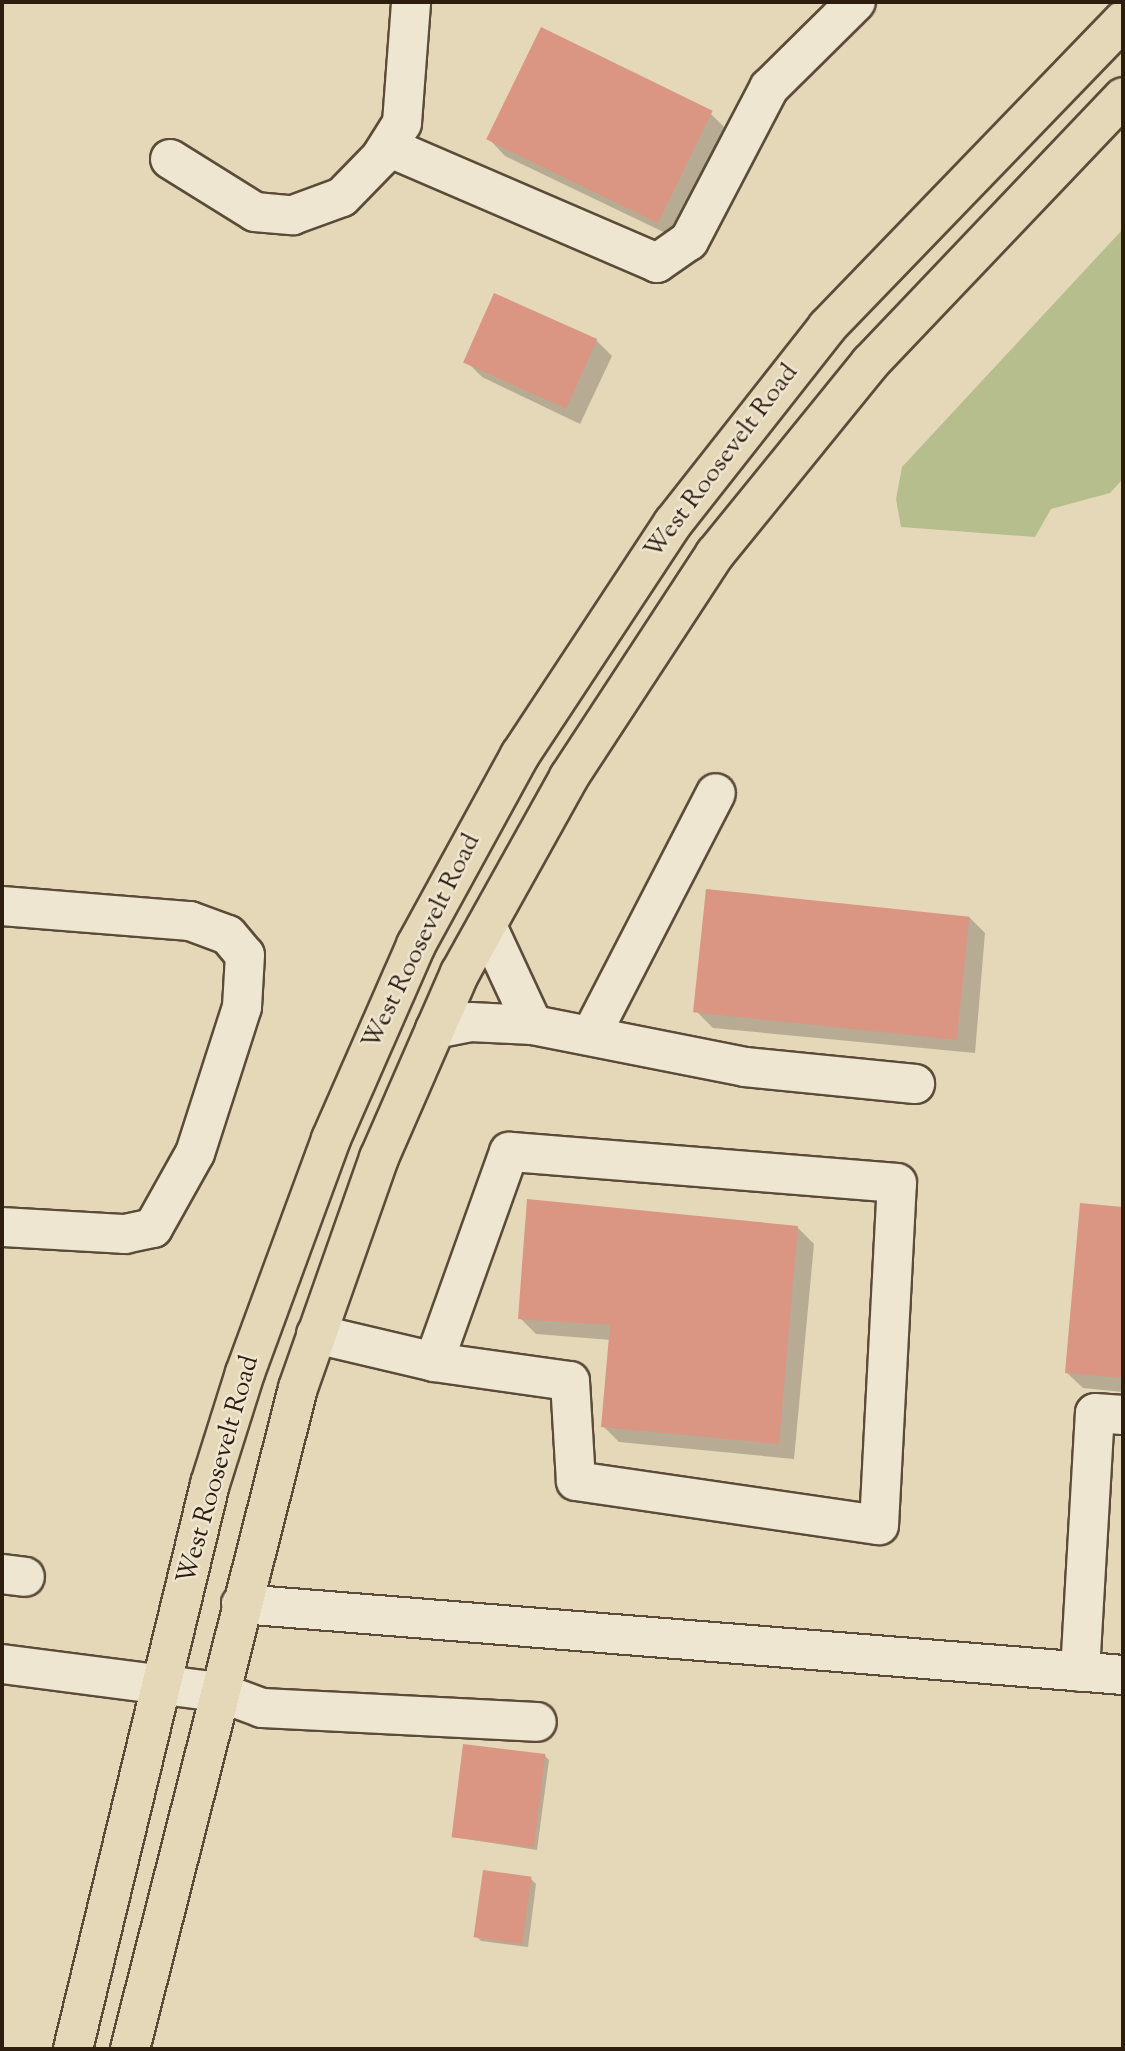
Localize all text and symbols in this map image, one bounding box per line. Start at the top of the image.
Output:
street label: West Roosevelt Road [638,358,806,566]
street label: West Roosevelt Road [356,829,488,1055]
street label: West Roosevelt Road [171,1352,267,1588]

